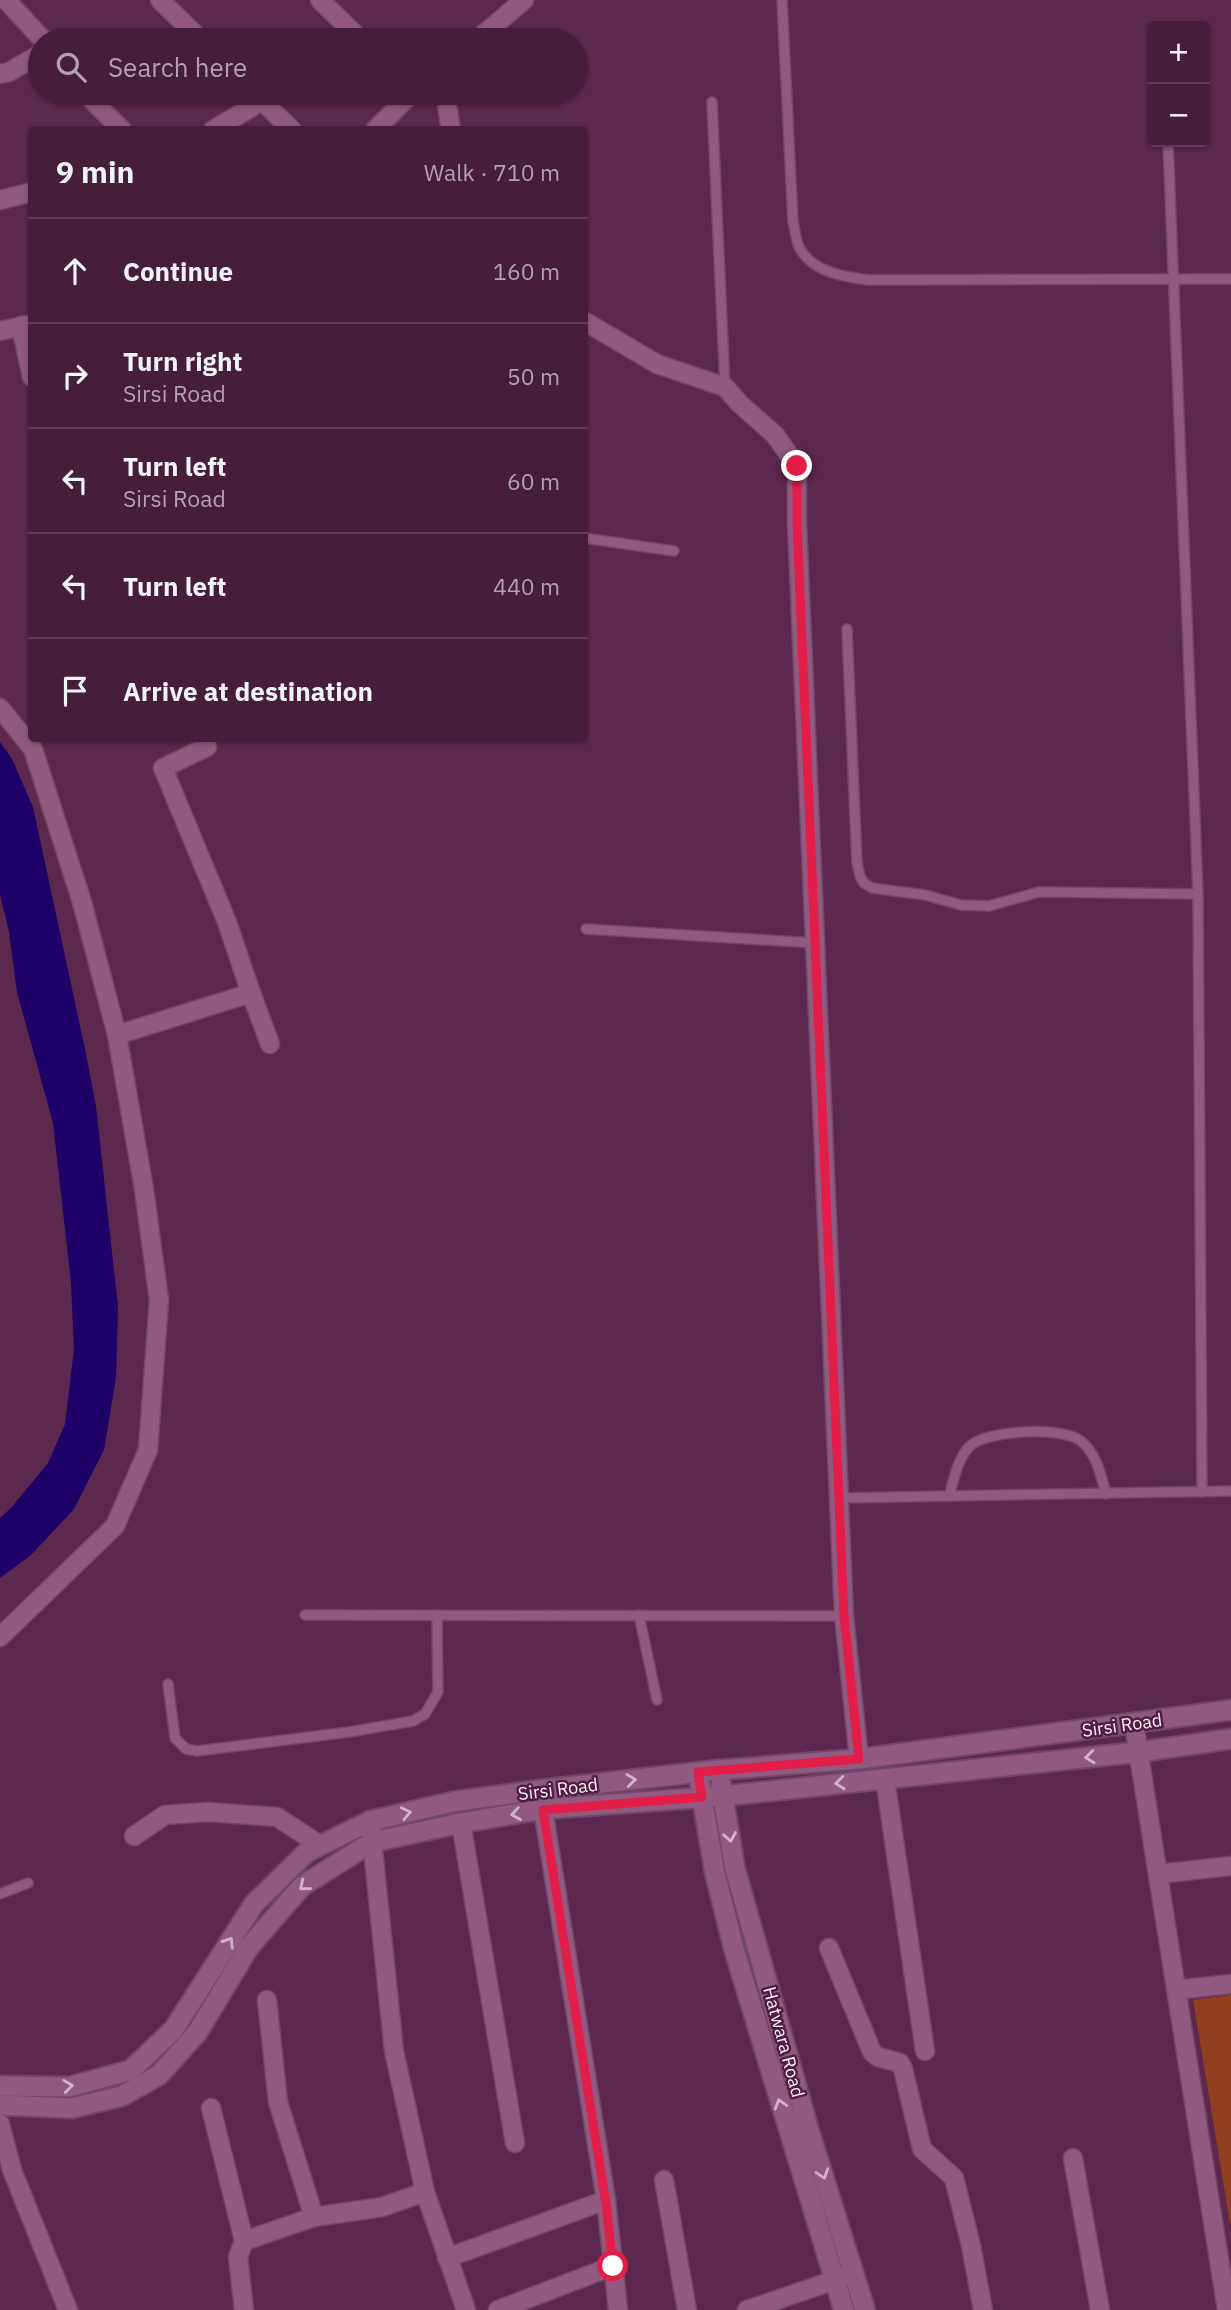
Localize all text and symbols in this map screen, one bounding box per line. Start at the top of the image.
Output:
map controls [1147,21,1210,147]
button: + [1147,21,1210,84]
search box [28,28,588,105]
icon: search [52,48,90,86]
text: Search here [108,50,247,84]
button: − [1147,84,1210,147]
text: 9 min [56,152,134,191]
text: Walk · 710 m [424,157,560,187]
icon: ahead [56,252,94,290]
text: Continue [123,254,233,288]
text: 160 m [493,256,560,286]
text: Turn right [123,344,242,378]
icon: right [56,357,94,395]
text: 50 m [507,361,560,391]
text: Sirsi Road [123,378,226,408]
text: Turn left [123,449,226,483]
route end [781,450,812,481]
icon: left [56,462,94,500]
text: 60 m [507,466,560,496]
text: Sirsi Road [123,483,226,513]
icon: left [56,567,94,605]
text: Turn left [123,569,226,603]
text: 440 m [493,571,560,601]
icon: arrive [56,672,94,710]
text: Arrive at destination [123,674,373,708]
street label: Sirsi Road [1081,1708,1163,1742]
one-way arrow [1085,1750,1096,1765]
street label: Sirsi Road [517,1773,599,1805]
one-way arrow [626,1773,637,1788]
one-way arrow [834,1776,846,1791]
one-way arrow [400,1806,412,1821]
one-way arrow [510,1806,522,1821]
one-way arrow [722,1831,737,1843]
one-way arrow [300,1877,312,1890]
one-way arrow [221,1937,234,1950]
street label: Hatwara Road [758,1984,810,2100]
one-way arrow [62,2078,74,2093]
one-way arrow [774,2099,789,2111]
one-way arrow [814,2168,829,2180]
route start [597,2250,628,2281]

